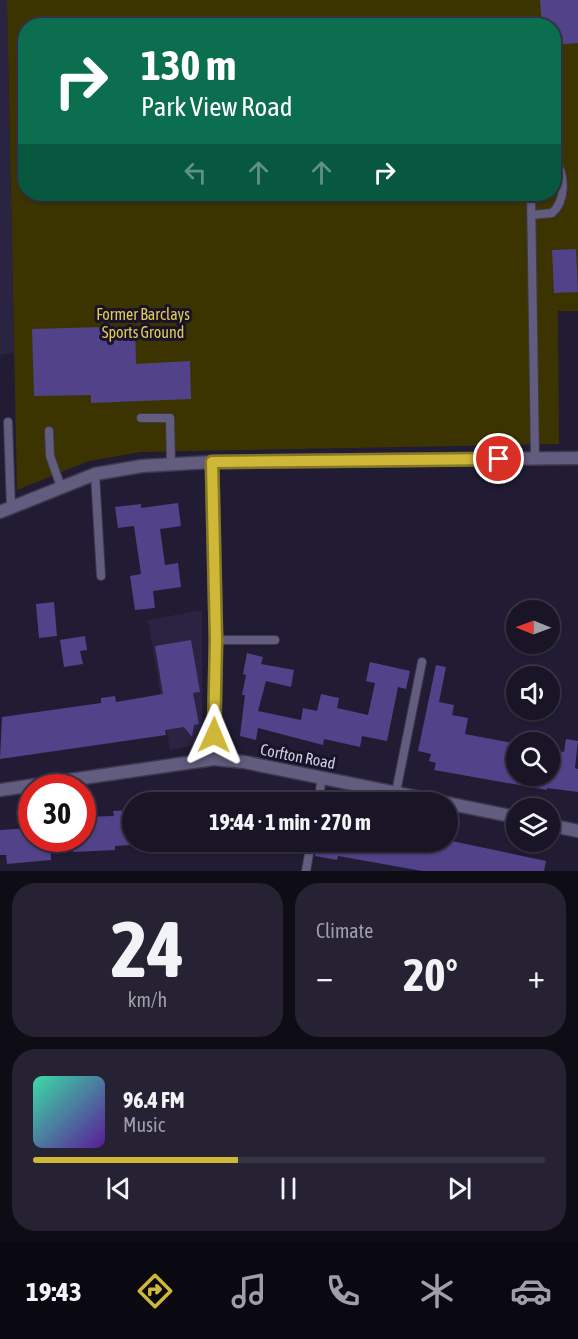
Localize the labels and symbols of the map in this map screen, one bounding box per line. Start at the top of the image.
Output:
park label: Former Barclays Sports Ground [96,305,190,342]
pin [473,433,524,484]
north arrow [506,600,560,654]
position arrow [182,703,246,767]
street label: Corfton Road [259,740,337,772]
speed limit sign: 30 [18,774,96,852]

